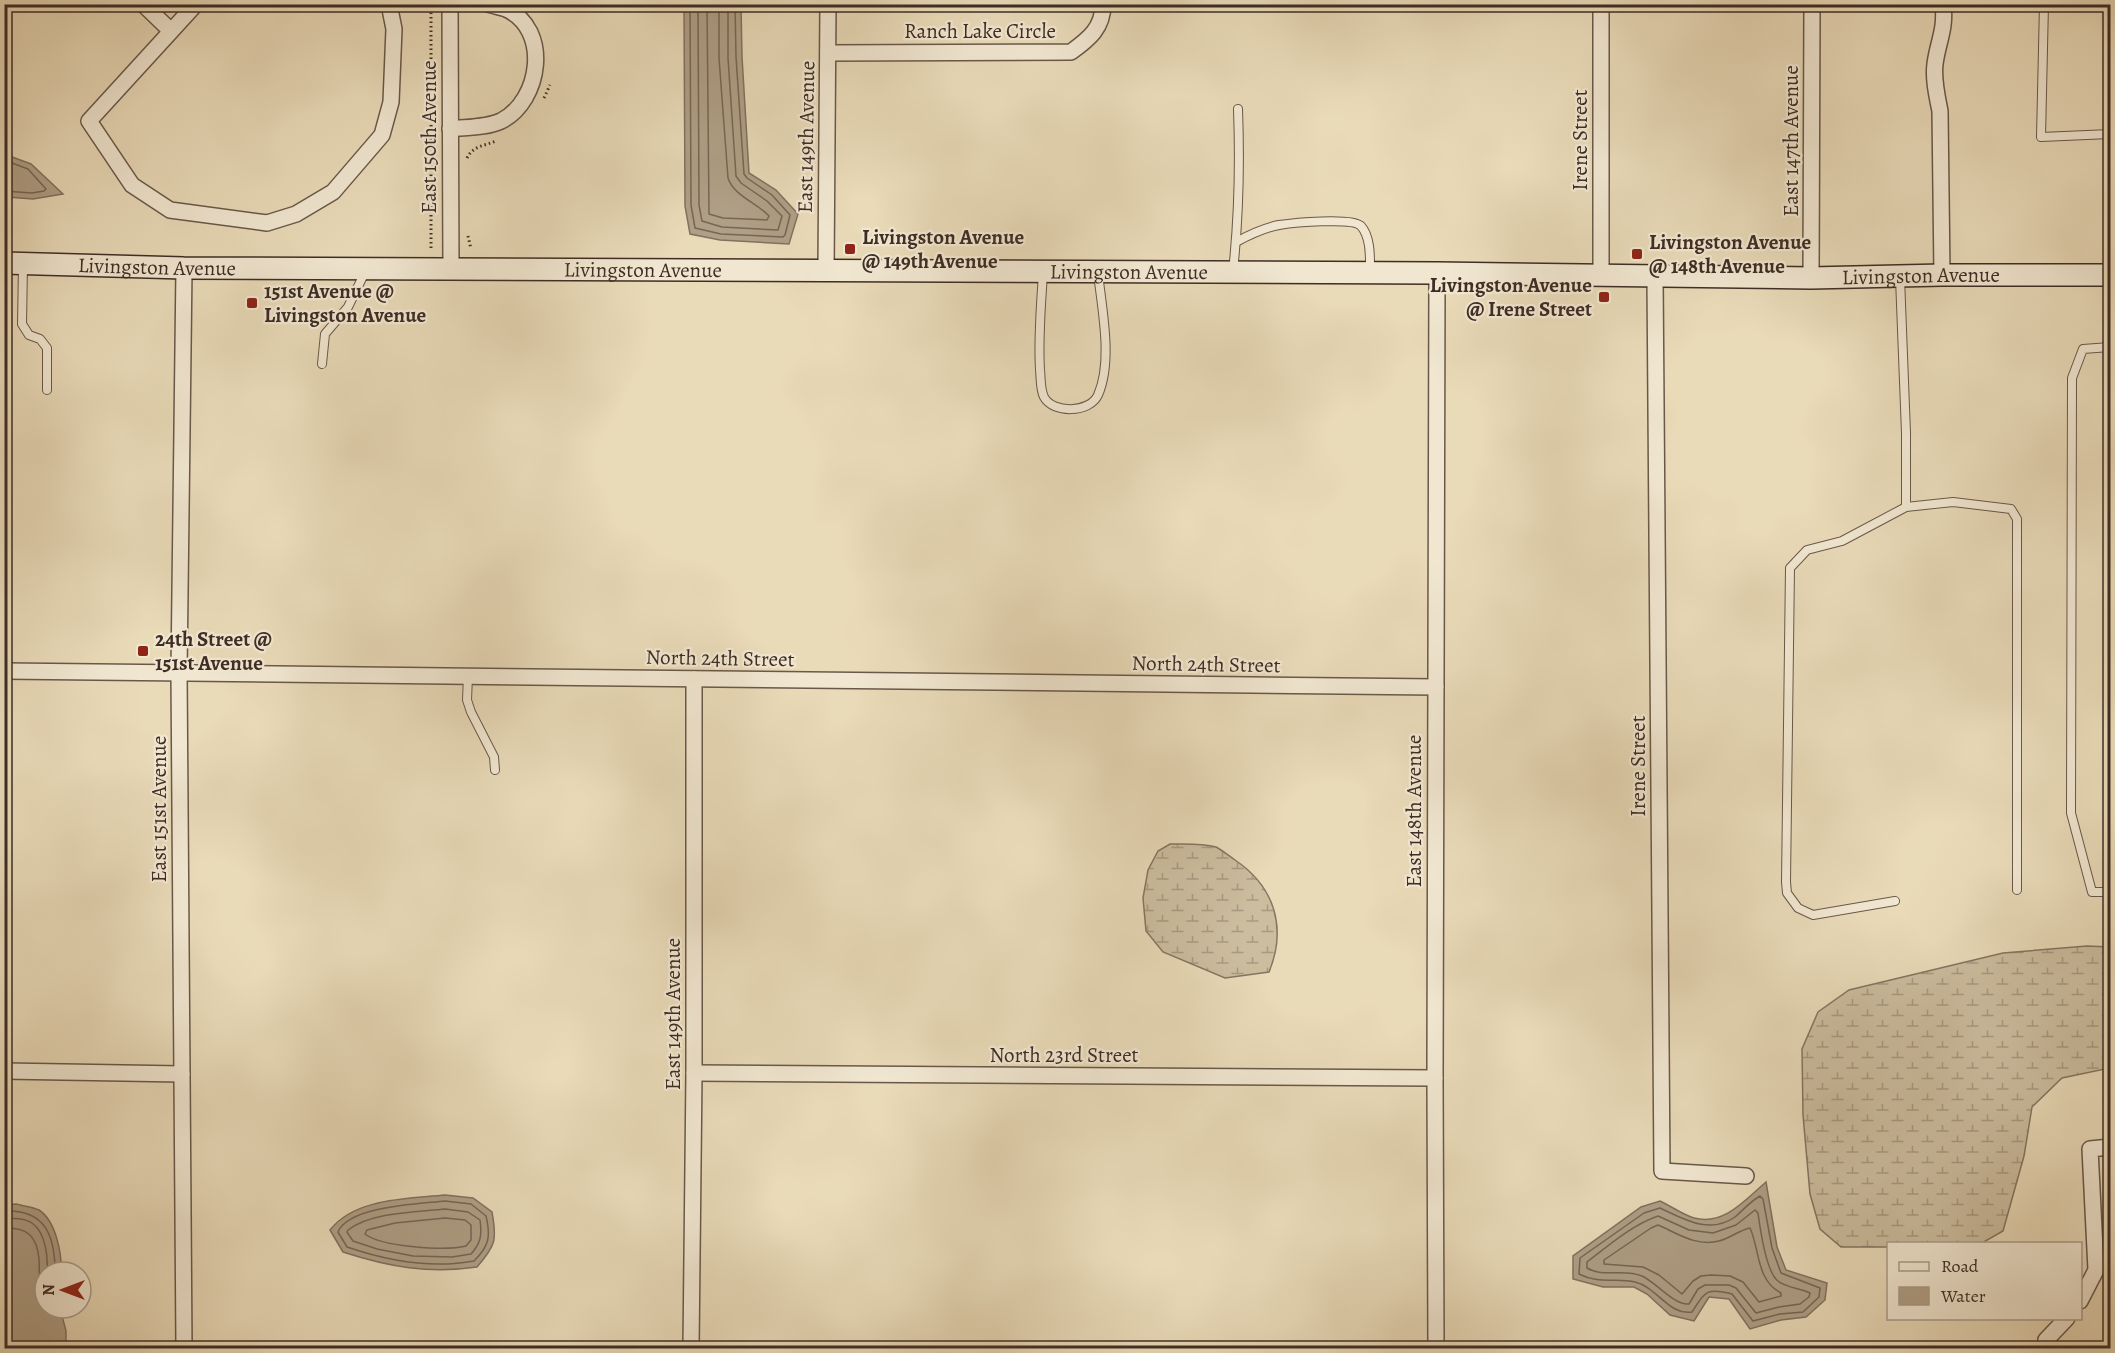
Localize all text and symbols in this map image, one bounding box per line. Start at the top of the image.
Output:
street label: Ranch Lake Circle [904,17,1056,45]
street label: East 150th Avenue [415,60,443,214]
street label: East 149th Avenue [791,61,821,213]
street label: East 147th Avenue [1777,65,1805,217]
street label: Irene Street [1566,89,1594,191]
place label: Livingston Avenue @ 149th Avenue [862,223,1025,275]
place label: Livingston Avenue @ 148th Avenue [1649,228,1812,280]
marker: Livingston Avenue @ 149th Avenue [843,242,857,256]
marker: Livingston Avenue @ 148th Avenue [1630,247,1644,261]
street label: Livingston Avenue [78,251,236,282]
street label: Livingston Avenue [564,256,722,284]
street label: Livingston Avenue [1050,257,1208,286]
street label: Livingston Avenue [1842,261,2000,291]
place label: Livingston Avenue @ Irene Street [1430,271,1592,323]
place label: 151st Avenue @ Livingston Avenue [264,277,427,329]
marker: Livingston Avenue @ Irene Street [1597,290,1611,304]
marker: 151st Avenue @ Livingston Avenue [245,296,259,310]
place label: 24th Street @ 151st Avenue [155,625,272,677]
street label: North 24th Street [645,643,795,673]
marker: 24th Street @ 151st Avenue [136,644,150,658]
street label: North 24th Street [1131,649,1281,679]
street label: Irene Street [1624,715,1652,817]
street label: East 148th Avenue [1400,734,1428,888]
street label: East 151st Avenue [145,736,173,882]
street label: East 149th Avenue [659,938,687,1090]
street label: North 23rd Street [989,1041,1139,1069]
legend [1887,1242,2082,1320]
text: Road [1941,1254,1979,1278]
north arrow [33,1260,93,1320]
text: N [38,1284,60,1296]
text: Water [1940,1284,1986,1308]

